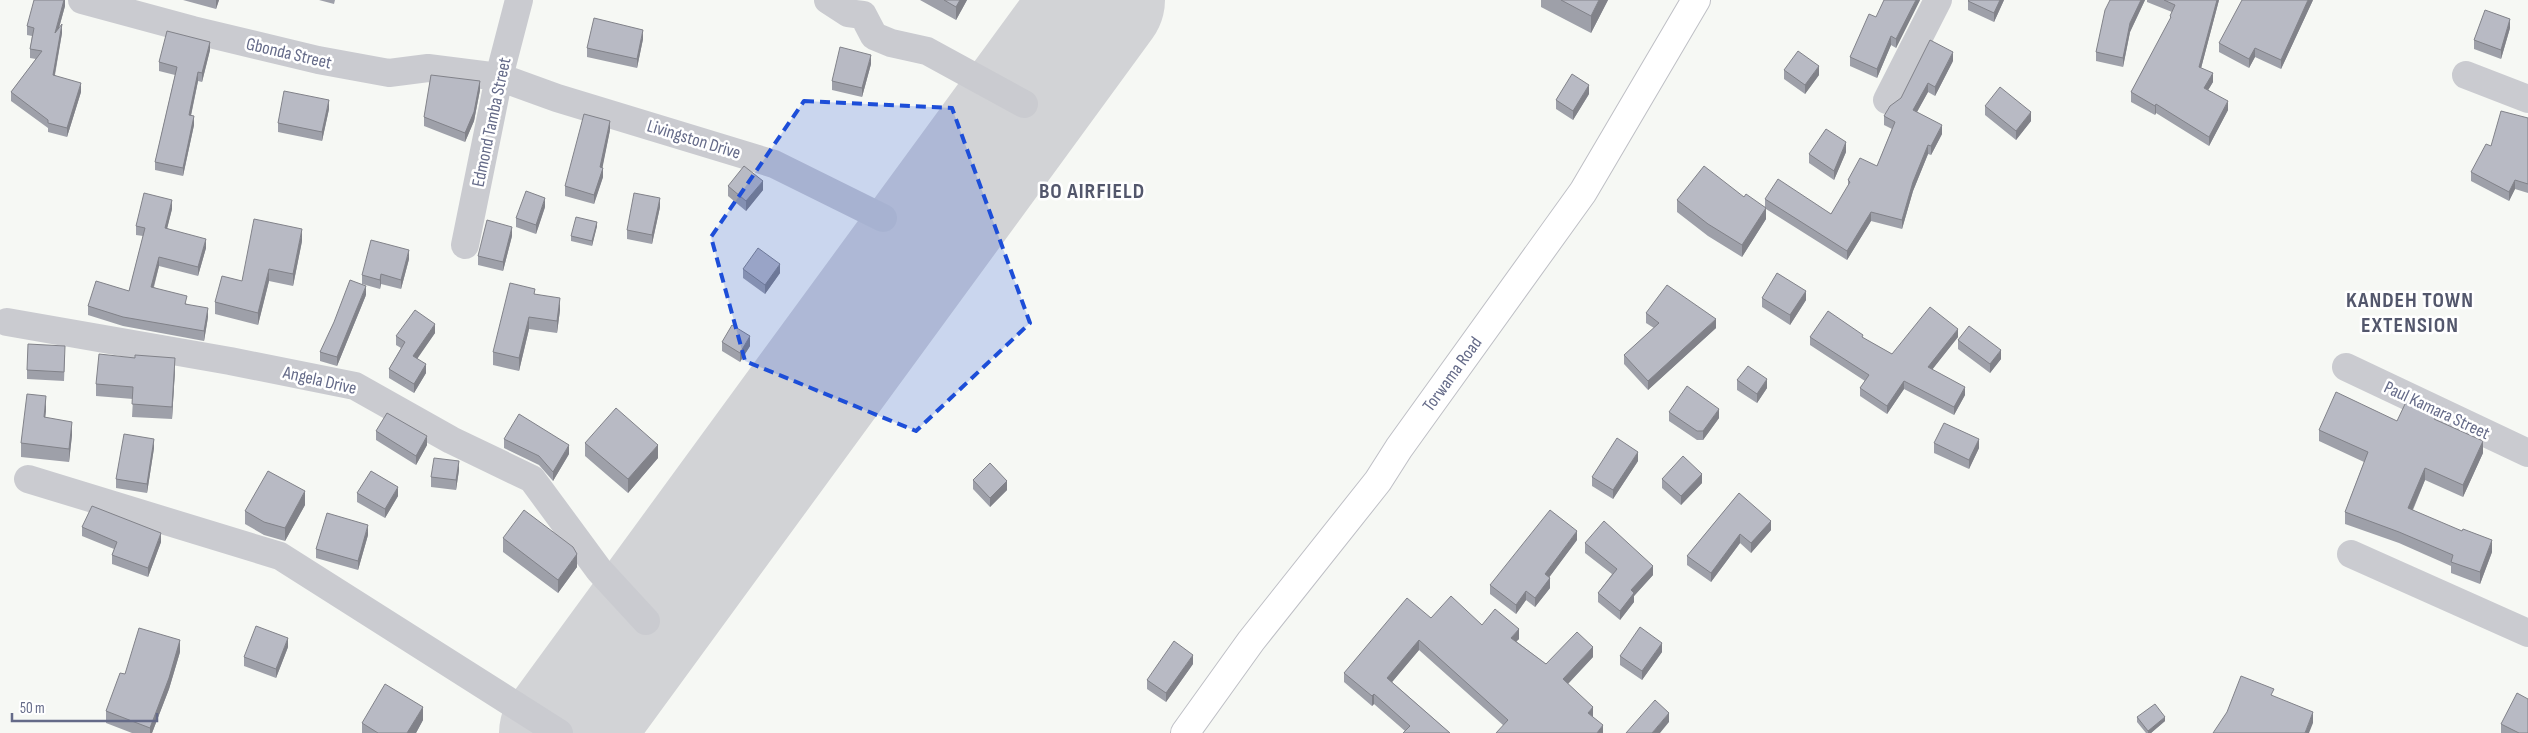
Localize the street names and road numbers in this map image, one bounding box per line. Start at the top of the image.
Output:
street label: Gbonda Street [244,33,334,74]
street label: Edmond Tamba Street [468,55,516,189]
street label: Livingston Drive [645,115,743,164]
street label: Torwama Road [1418,333,1487,416]
street label: Angela Drive [280,362,359,399]
street label: Paul Kamara Street [2381,377,2493,444]

